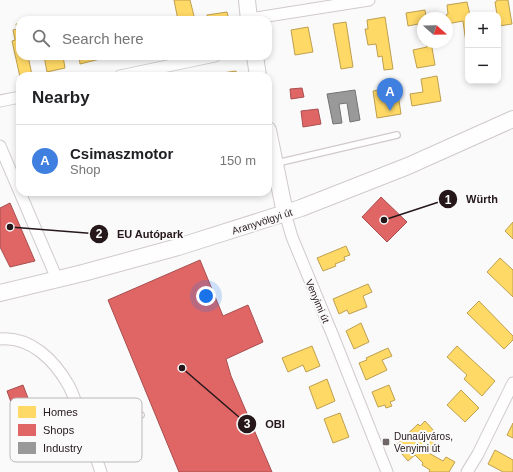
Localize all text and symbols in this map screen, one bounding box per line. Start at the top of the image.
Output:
north arrow [417,12,453,48]
map controls [465,12,501,84]
button: + [465,12,501,48]
search box [16,16,272,60]
icon: search [30,27,52,49]
text: Search here [62,30,144,47]
button: − [465,48,501,84]
pin: A [377,78,403,111]
text: Nearby [32,88,90,107]
text: Csimaszmotor [70,145,173,162]
text: A [40,153,50,168]
text: 150 m [220,153,256,168]
text: Shop [70,162,100,177]
callout: Würth [438,188,506,211]
text: 1 [445,193,452,207]
text: Würth [466,193,498,205]
street label: Aranyvölgyi út [231,206,294,236]
callout: EU Autópark [89,223,192,246]
text: 2 [96,227,103,241]
text: EU Autópark [117,228,184,240]
street label: Venyimi út [303,278,332,325]
your location [196,286,216,306]
legend [10,398,142,462]
text: Homes [43,406,78,418]
callout: OBI [237,412,293,435]
text: 3 [244,417,251,431]
text: OBI [265,418,285,430]
text: Shops [43,424,75,436]
place label: Dunaújváros, Venyimi út [394,431,453,454]
marker: Dunaújváros, Venyimi út [381,437,391,447]
text: Industry [43,442,83,454]

